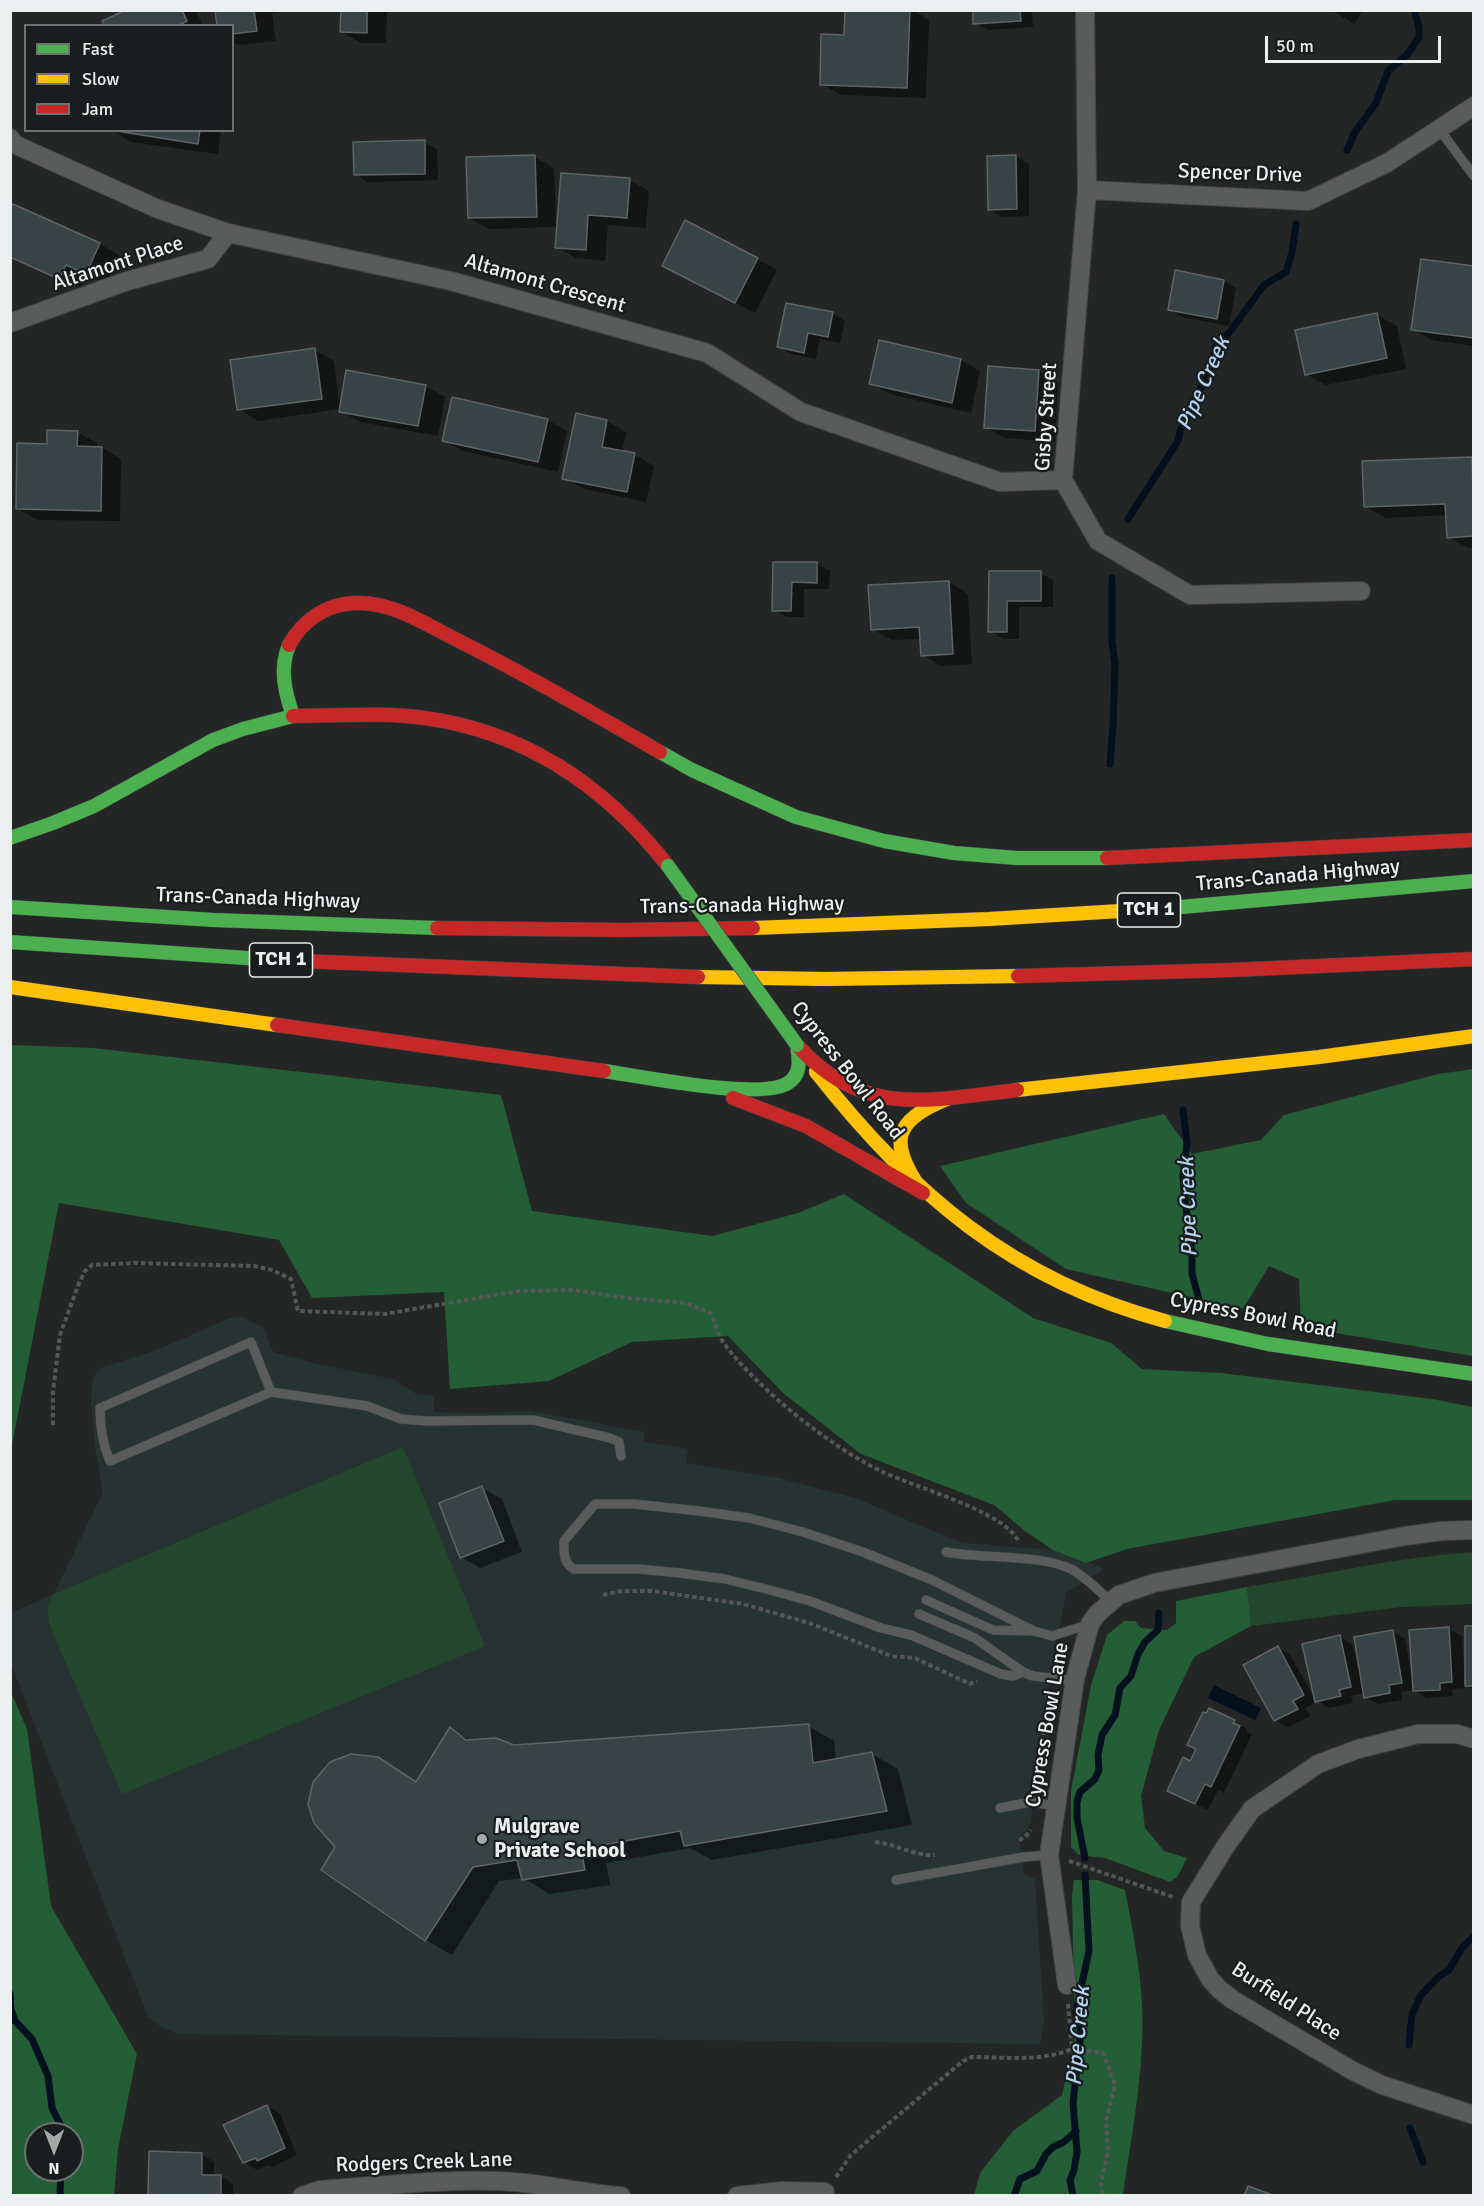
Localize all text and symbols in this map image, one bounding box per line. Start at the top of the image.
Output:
legend [24,24,234,132]
scale bar [1268,24,1444,62]
text: 50 m [1276,35,1314,57]
text: Fast [82,38,114,60]
text: Slow [82,68,119,90]
text: Jam [82,98,113,120]
street label: Spencer Drive [1177,159,1303,189]
street label: Altamont Place [49,231,187,297]
street label: Altamont Crescent [462,249,628,319]
water label: Pipe Creek [1172,333,1236,435]
street label: Gisby Street [1031,362,1063,472]
street label: Trans-Canada Highway [1195,855,1401,897]
street label: Trans-Canada Highway [155,883,361,915]
street label: Trans-Canada Highway [640,892,844,920]
road number: TCH 1 [1118,893,1180,927]
road number: TCH 1 [250,943,312,977]
street label: Cypress Bowl Road [785,997,909,1145]
water label: Pipe Creek [1174,1157,1204,1257]
street label: Cypress Bowl Road [1168,1288,1338,1344]
street label: Cypress Bowl Lane [1021,1640,1075,1810]
place label: Mulgrave Private School [494,1814,626,1864]
marker: Mulgrave Private School [475,1832,489,1846]
street label: Burfield Place [1226,1957,1346,2047]
water label: Pipe Creek [1061,1985,1097,2087]
north arrow [24,2122,84,2182]
street label: Rodgers Creek Lane [335,2147,513,2179]
text: N [48,2158,60,2178]

